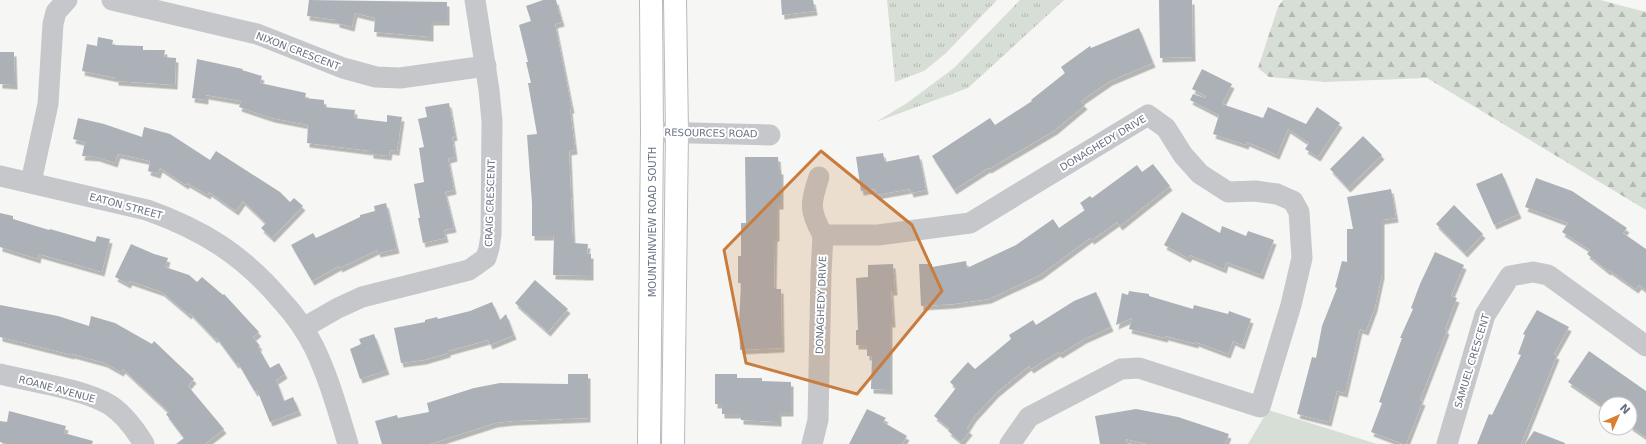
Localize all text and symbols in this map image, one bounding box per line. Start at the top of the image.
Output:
street label: NIXON CRESCENT [255,30,342,72]
street label: DONAGHEDY DRIVE [1058,113,1148,173]
street label: RESOURCES ROAD [664,127,758,139]
street label: MOUNTAINVIEW ROAD SOUTH [647,147,658,297]
street label: CRAIG CRESCENT [483,158,497,247]
street label: EATON STREET [88,191,165,221]
street label: DONAGHEDY DRIVE [814,256,828,354]
street label: SAMUEL CRESCENT [1452,312,1492,409]
street label: ROANE AVENUE [17,373,97,405]
north arrow [1598,396,1638,436]
text: N [1617,401,1633,417]

